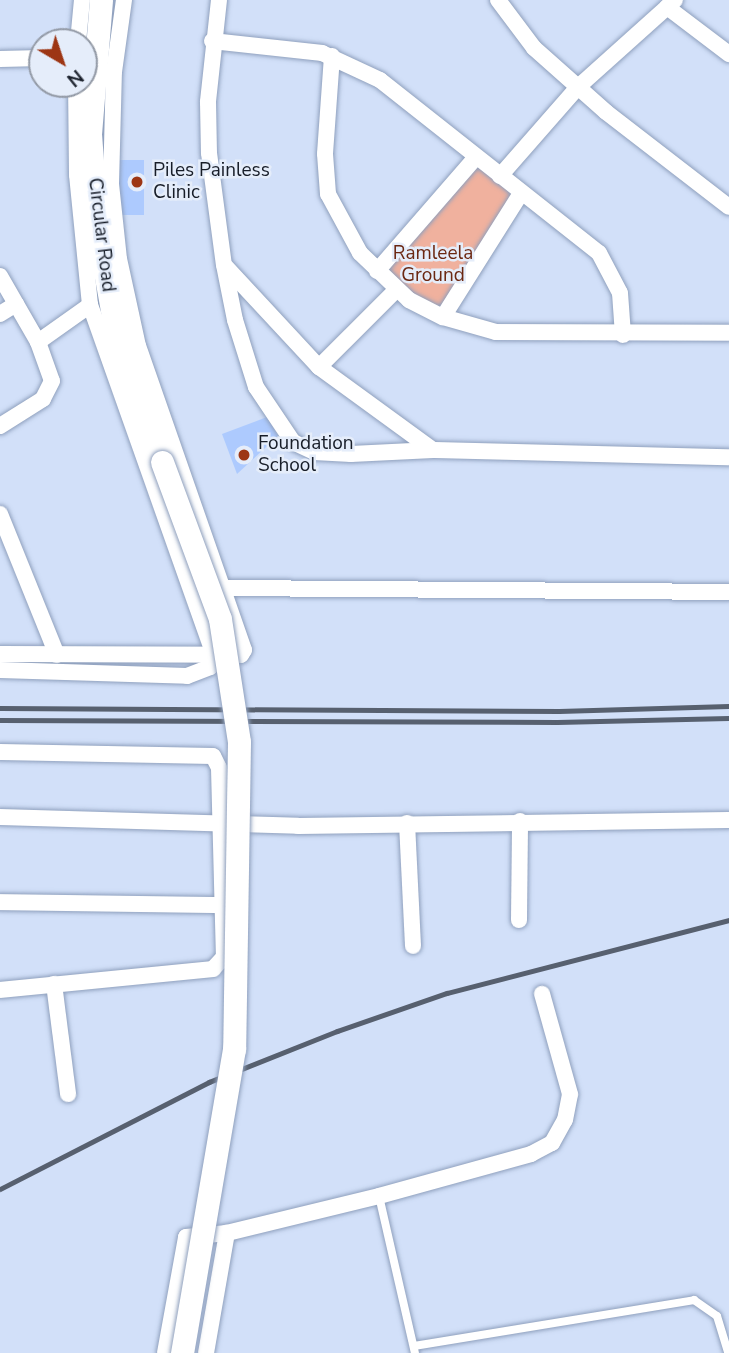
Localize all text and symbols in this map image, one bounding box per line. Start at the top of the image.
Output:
north arrow [28,28,98,98]
text: N [61,63,89,92]
place label: Piles Painless Clinic [153,160,270,204]
marker: Piles Painless Clinic [127,172,147,192]
street label: Circular Road [83,177,119,293]
park label: Ramleela Ground [393,243,473,287]
place label: Foundation School [258,433,354,477]
marker: Foundation School [236,447,252,463]

